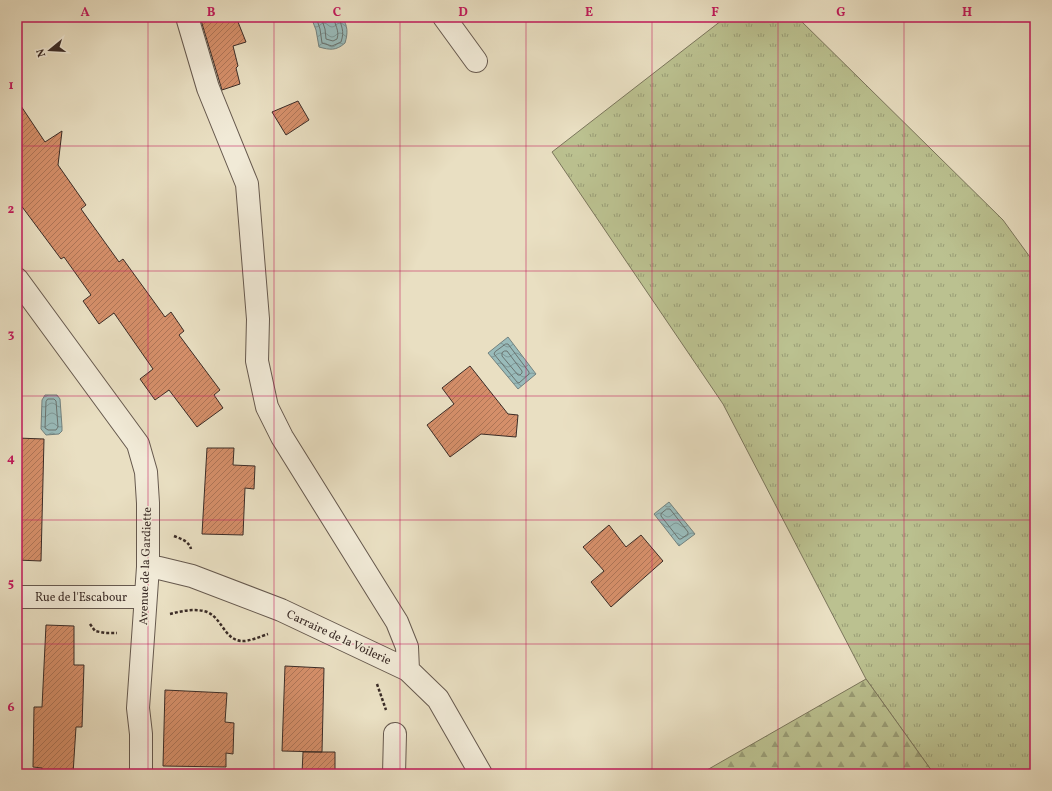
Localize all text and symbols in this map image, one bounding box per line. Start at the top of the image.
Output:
text: A [80,4,90,22]
text: B [207,4,216,22]
text: C [333,4,341,22]
text: D [458,4,468,22]
text: E [585,4,593,22]
text: F [711,4,719,22]
text: G [836,4,846,22]
text: H [962,4,972,22]
north arrow [30,30,70,70]
text: N [34,47,50,59]
text: 1 [8,77,14,95]
text: 2 [8,201,15,219]
text: 3 [8,326,15,344]
text: 4 [7,450,15,468]
street label: Avenue de la Gardiette [136,506,156,625]
text: 5 [8,575,14,593]
street label: Rue de l'Escabour [35,590,127,606]
street label: Carraire de la Voilerie [284,607,394,669]
text: 6 [7,699,15,717]

